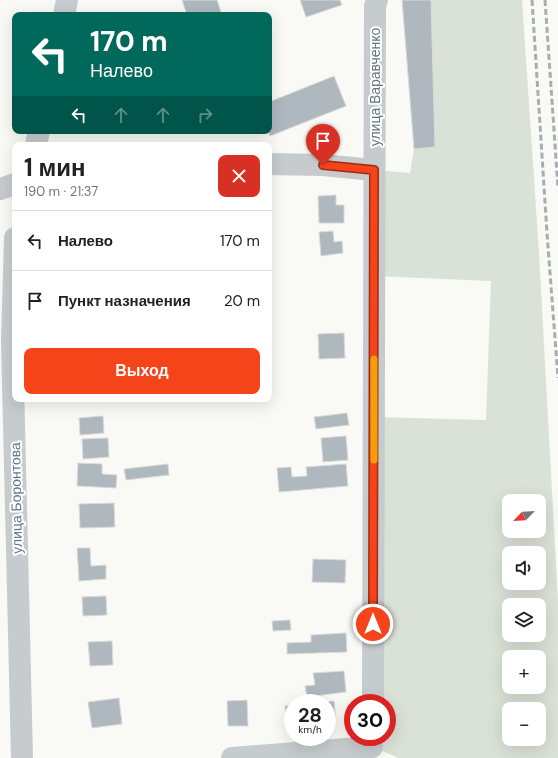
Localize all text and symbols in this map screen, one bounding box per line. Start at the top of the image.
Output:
text: 170 m [90,23,168,60]
street label: улица Варавченко [366,27,384,146]
icon: left [24,28,76,80]
text: Налево [90,59,153,83]
icon: left [68,104,90,126]
icon: ahead [110,104,132,126]
icon: ahead [152,104,174,126]
icon: right [194,104,216,126]
pin [306,124,340,165]
icon: arrive [312,130,334,152]
text: 1 мин [24,152,85,183]
button: close [218,155,260,197]
text: 190 m · 21:37 [24,183,98,200]
icon: left [24,230,46,252]
text: Налево [58,231,113,251]
text: 170 m [220,231,260,251]
icon: arrive [24,290,46,312]
text: Пункт назначения [58,291,191,311]
text: 20 m [224,291,260,311]
button: Выход [24,348,260,394]
street label: улица Боронтова [6,442,26,554]
north arrow [502,494,546,538]
map controls [502,494,546,746]
button: sound [502,546,546,590]
button: layers [502,598,546,642]
position arrow [352,603,394,645]
button: + [502,650,546,694]
speed limit sign: 30 [344,694,396,746]
text: 28 [298,702,322,728]
button: − [502,702,546,746]
text: km/h [298,723,322,736]

